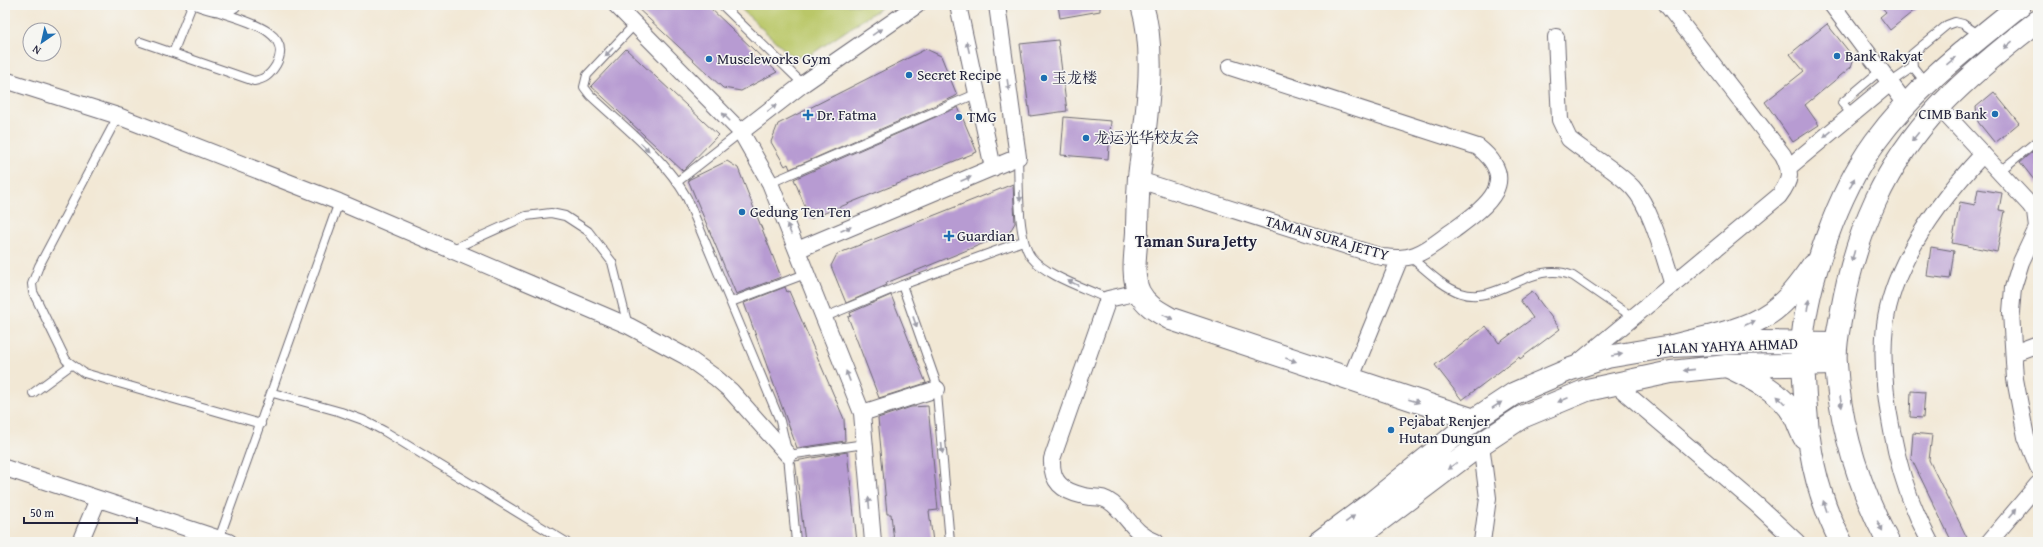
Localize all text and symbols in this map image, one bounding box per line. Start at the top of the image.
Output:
north arrow [22,22,62,62]
one-way arrow [872,28,883,36]
text: N [28,41,44,59]
one-way arrow [964,41,970,54]
one-way arrow [2002,41,2013,50]
place label: Bank Rakyat [1845,45,1924,66]
one-way arrow [605,47,614,56]
place label: Muscleworks Gym [717,48,831,69]
marker: Bank Rakyat [1832,51,1842,61]
marker: Muscleworks Gym [704,54,714,64]
one-way arrow [1946,57,1956,66]
place label: Secret Recipe [917,64,1001,85]
place label: 玉龙楼 [1052,67,1097,88]
marker: Secret Recipe [904,70,914,80]
marker: 玉龙楼 [1039,73,1049,83]
one-way arrow [1005,79,1011,91]
place label: CIMB Bank [1918,103,1987,124]
one-way arrow [766,104,777,112]
place label: Dr. Fatma [817,104,877,125]
place label: TMG [967,106,997,127]
marker: Dr. Fatma [802,109,814,121]
marker: CIMB Bank [1990,109,2000,119]
one-way arrow [721,112,731,122]
marker: TMG [954,112,964,122]
place label: 龙运光华校友会 [1094,127,1199,148]
one-way arrow [1823,130,1833,139]
one-way arrow [1910,131,1919,142]
marker: 龙运光华校友会 [1081,133,1091,143]
one-way arrow [640,142,650,151]
one-way arrow [960,176,972,182]
one-way arrow [1849,177,1855,188]
one-way arrow [1017,190,1024,202]
place label: Gedung Ten Ten [750,201,852,222]
marker: Gedung Ten Ten [737,207,747,217]
street label: TAMAN SURA JETTY [1263,210,1391,265]
one-way arrow [786,224,792,235]
place label: Guardian [957,225,1015,246]
one-way arrow [841,226,852,232]
district label: Taman Sura Jetty [1135,229,1258,253]
marker: Guardian [944,231,954,241]
one-way arrow [1850,250,1856,262]
one-way arrow [1067,280,1078,286]
one-way arrow [1805,299,1811,311]
one-way arrow [1163,314,1174,320]
one-way arrow [913,316,919,328]
one-way arrow [1744,320,1755,326]
street label: JALAN YAHYA AHMAD [1656,333,1798,359]
one-way arrow [1610,352,1623,358]
one-way arrow [1285,357,1297,363]
one-way arrow [1683,367,1695,373]
one-way arrow [845,369,851,381]
one-way arrow [1776,395,1786,405]
one-way arrow [1839,396,1845,408]
one-way arrow [1556,397,1568,403]
one-way arrow [1409,398,1421,404]
one-way arrow [1492,401,1502,409]
place label: Pejabat Renjer Hutan Dungun [1399,410,1491,448]
marker: Pejabat Renjer Hutan Dungun [1386,425,1396,435]
one-way arrow [939,442,946,454]
one-way arrow [1446,462,1457,470]
one-way arrow [866,497,873,509]
scale bar [24,499,137,525]
one-way arrow [1822,500,1828,512]
text: 50 m [30,504,54,521]
one-way arrow [2009,508,2018,518]
one-way arrow [1345,515,1356,523]
one-way arrow [1876,520,1883,531]

